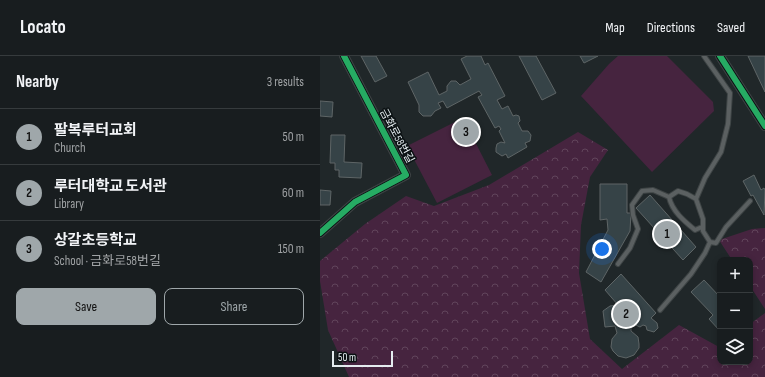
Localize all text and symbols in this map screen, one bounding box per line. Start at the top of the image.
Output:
text: Locato [20,16,66,39]
text: Map [605,19,625,36]
text: Directions [647,19,695,36]
text: Saved [717,19,745,36]
text: Nearby [16,72,59,92]
text: 3 results [267,74,304,90]
street label: 금화로58번길 [377,107,417,165]
pin: 3 [453,117,479,147]
text: 팔복루터교회 [54,121,137,140]
text: 1 [26,129,32,145]
text: 50 m [283,129,304,145]
text: Church [54,140,86,156]
text: 루터대학교 도서관 [54,177,167,196]
text: 2 [26,185,32,201]
text: 60 m [282,185,304,201]
text: Library [54,196,84,212]
pin: 1 [654,219,680,249]
text: 상갈초등학교 [54,231,137,250]
your location [592,239,612,259]
text: 3 [26,241,32,257]
text: 150 m [278,241,304,257]
text: School · 금화로58번길 [54,253,161,269]
map controls [717,257,753,365]
button: + [717,257,753,293]
button: Save [16,288,156,325]
button: Share [164,288,304,325]
button: − [717,293,753,329]
pin: 2 [613,299,639,329]
button: layers [717,329,753,365]
scale bar [332,349,393,368]
text: 50 m [338,351,356,364]

